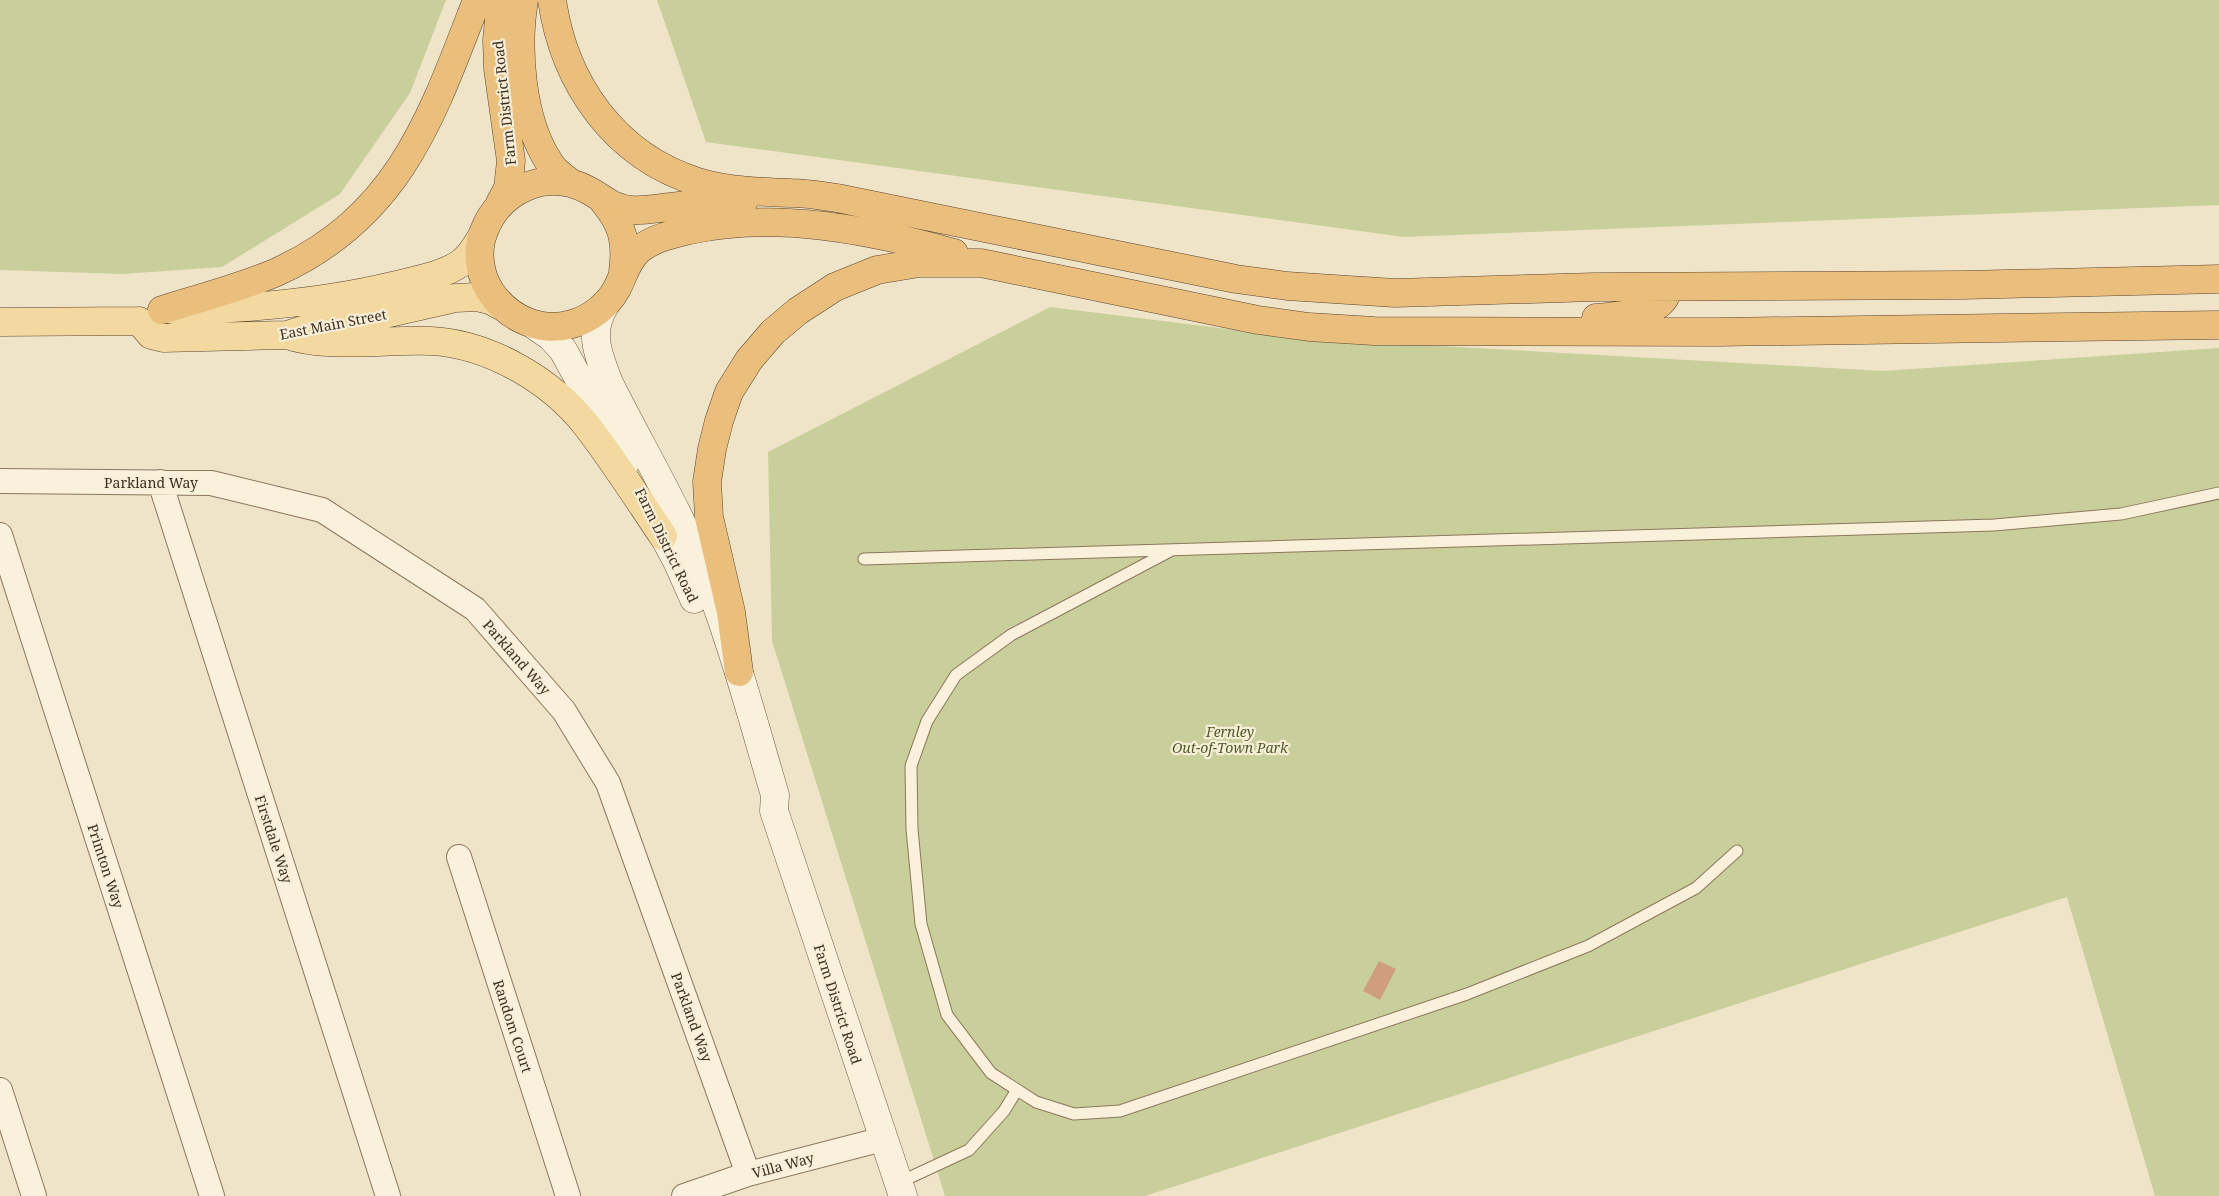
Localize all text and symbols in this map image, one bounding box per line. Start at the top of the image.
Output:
street label: Farm District Road [488,39,520,166]
street label: East Main Street [278,304,388,344]
street label: Parkland Way [104,473,198,492]
street label: Farm District Road [631,485,703,606]
street label: Parkland Way [479,615,555,699]
park label: Fernley Out-of-Town Park [1172,722,1289,757]
street label: Firstdale Way [251,792,297,886]
street label: Primton Way [83,821,129,911]
street label: Farm District Road [810,942,867,1067]
street label: Parkland Way [667,970,717,1064]
street label: Random Court [489,977,537,1075]
street label: Villa Way [750,1148,816,1182]

